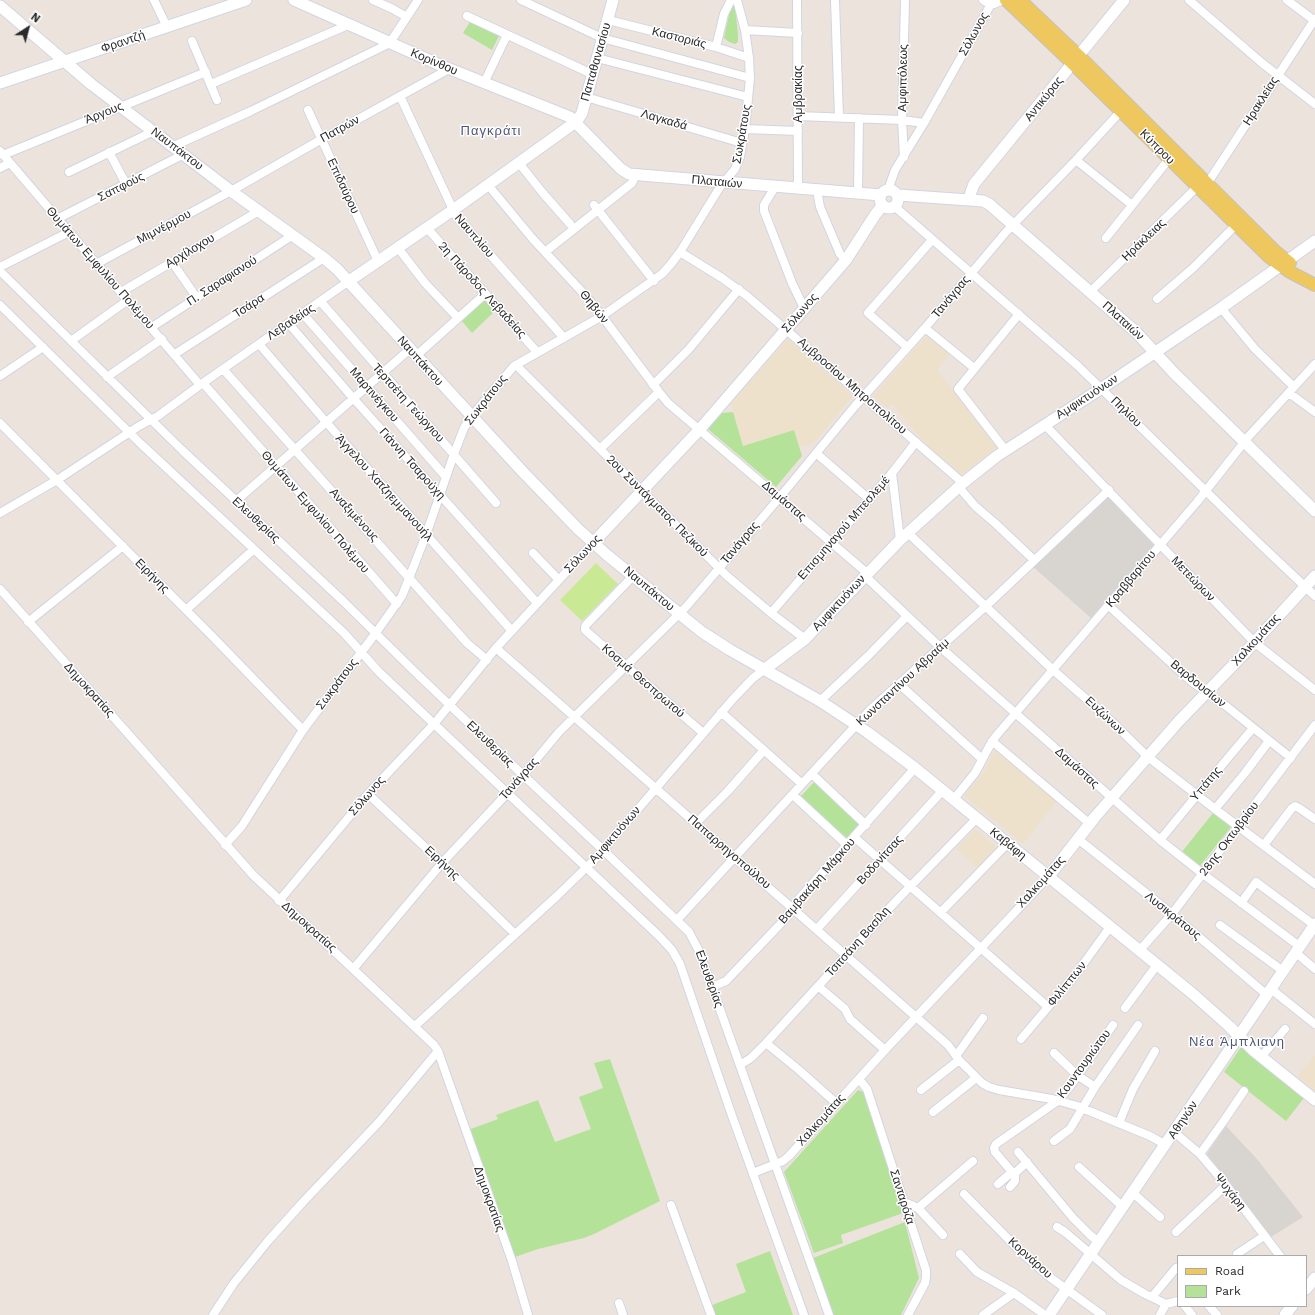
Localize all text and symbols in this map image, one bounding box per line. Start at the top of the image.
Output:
north arrow [8,8,48,48]
text: N [28,10,42,26]
street label: Σόλωνος [956,10,992,58]
street label: Παπαθανασίου [578,21,614,103]
street label: Καστοριάς [650,24,708,52]
street label: Φραντζή [99,28,147,56]
street label: Αμφιπόλεως [895,44,911,112]
street label: Κορίνθου [408,46,460,78]
street label: Αμβρακίας [791,65,805,123]
street label: Αντικύρας [1022,74,1066,124]
street label: Ηρακλείας [1240,74,1282,128]
street label: Άργους [83,99,125,127]
street label: Σωκράτους [730,103,754,165]
street label: Λαγκαδά [639,107,689,133]
street label: Πατρών [318,112,362,146]
district label: Παγκράτι [461,123,521,139]
street label: Ναυπάκτου [148,125,206,173]
street label: Κύπρου [1137,127,1177,167]
street label: Επιδαύρου [324,156,362,216]
street label: Σαπφούς [95,169,147,205]
street label: Πλαταιών [691,173,743,191]
street label: Θυμάτων Εμφυλίου Πολέμου [43,204,157,332]
street label: Μιμνέρμου [135,207,193,247]
street label: Ναυπλίου [451,211,497,261]
street label: Ηράκλειας [1119,216,1169,264]
street label: Αρχίλοχου [163,231,217,271]
street label: 2η Πάροδος Λεβαδείας [435,239,529,341]
street label: Π. Σαραφιανού [184,253,260,309]
street label: Τανάγρας [929,273,973,321]
street label: Θηβών [576,288,612,326]
street label: Σόλωνος [779,290,821,336]
street label: Τσάρα [231,291,267,321]
street label: Πλαταιών [1099,299,1147,343]
street label: Λεβαδείας [264,301,318,343]
street label: Ναυπάκτου [394,333,446,389]
street label: Αμβροσίου Μητροπολίτου [794,335,910,437]
street label: Τερτσέτη Γεώργιου [369,361,447,445]
street label: Μαρτινέγκου [346,365,402,425]
street label: Σωκράτους [462,372,510,428]
street label: Αμφικτυόνων [1053,372,1121,422]
street label: Πηλίου [1108,394,1144,430]
street label: Γιάννη Τσαρούχη [376,425,448,503]
street label: Άγγελου Χατζηεμμανουήλ [332,432,436,544]
street label: Θυμάτων Εμφυλίου Πολέμου [258,448,372,576]
street label: 2ου Συντάγματος Πεζικού [603,452,711,560]
street label: Επισμηναγού Μπεσλεμέ [795,473,893,583]
street label: Δαμάστας [759,478,809,524]
street label: Αναξιμένους [326,485,382,545]
street label: Ελευθερίας [229,494,283,546]
street label: Τανάγρας [718,519,762,567]
street label: Σόλωνος [562,532,604,576]
street label: Κραββαρίτου [1103,548,1159,610]
street label: Μετεώρων [1168,553,1218,605]
street label: Ειρήνης [132,556,172,596]
street label: Ναυπάκτου [621,564,677,614]
street label: Αμφικτυόνων [809,572,869,634]
street label: Χαλκομάτας [1229,611,1283,669]
street label: Κωνσταντίνου Αβραάμ [853,635,953,729]
street label: Κοσμά Θεσπρωτού [599,641,687,721]
street label: Σωκράτους [313,656,361,712]
street label: Βαρδουσίων [1167,657,1229,711]
street label: Δημοκρατίας [61,660,117,720]
street label: Ευζώνων [1082,694,1128,738]
street label: Ελευθερίας [463,718,517,770]
street label: Δαμάστας [1052,745,1102,791]
street label: Τανάγρας [497,755,541,803]
street label: Υπάτης [1187,764,1225,804]
street label: Σόλωνος [346,773,388,819]
street label: 28ης Οκτωβρίου [1196,799,1262,879]
street label: Αμφικτυόνων [586,803,644,867]
street label: Παπαρρηγοπούλου [684,812,774,892]
street label: Καβάφη [987,825,1029,863]
street label: Βοδονίτσας [854,832,906,888]
street label: Βαμβακάρη Μάρκου [776,835,858,927]
street label: Ειρήνης [422,843,462,883]
street label: Χαλκομάτας [1014,853,1068,911]
street label: Λυσικράτους [1142,889,1204,943]
street label: Δημοκρατίας [279,899,339,955]
street label: Τσιτσάνη Βασίλη [823,904,893,980]
street label: Ελευθερίας [692,948,726,1010]
street label: Φιλίππων [1044,959,1090,1009]
street label: Κουντουριώτου [1054,1027,1114,1101]
district label: Νέα Άμπλιανη [1189,1034,1285,1050]
street label: Χαλκομάτας [794,1091,848,1149]
street label: Αθηνών [1165,1098,1201,1142]
street label: Δημοκρατίας [470,1164,508,1234]
street label: Σανταρόζα [886,1168,918,1226]
street label: Ψυχάρη [1211,1171,1249,1213]
street label: Κορνάρου [1005,1234,1055,1282]
legend [1177,1255,1307,1307]
text: Road [1215,1264,1244,1278]
text: Park [1215,1284,1241,1298]

